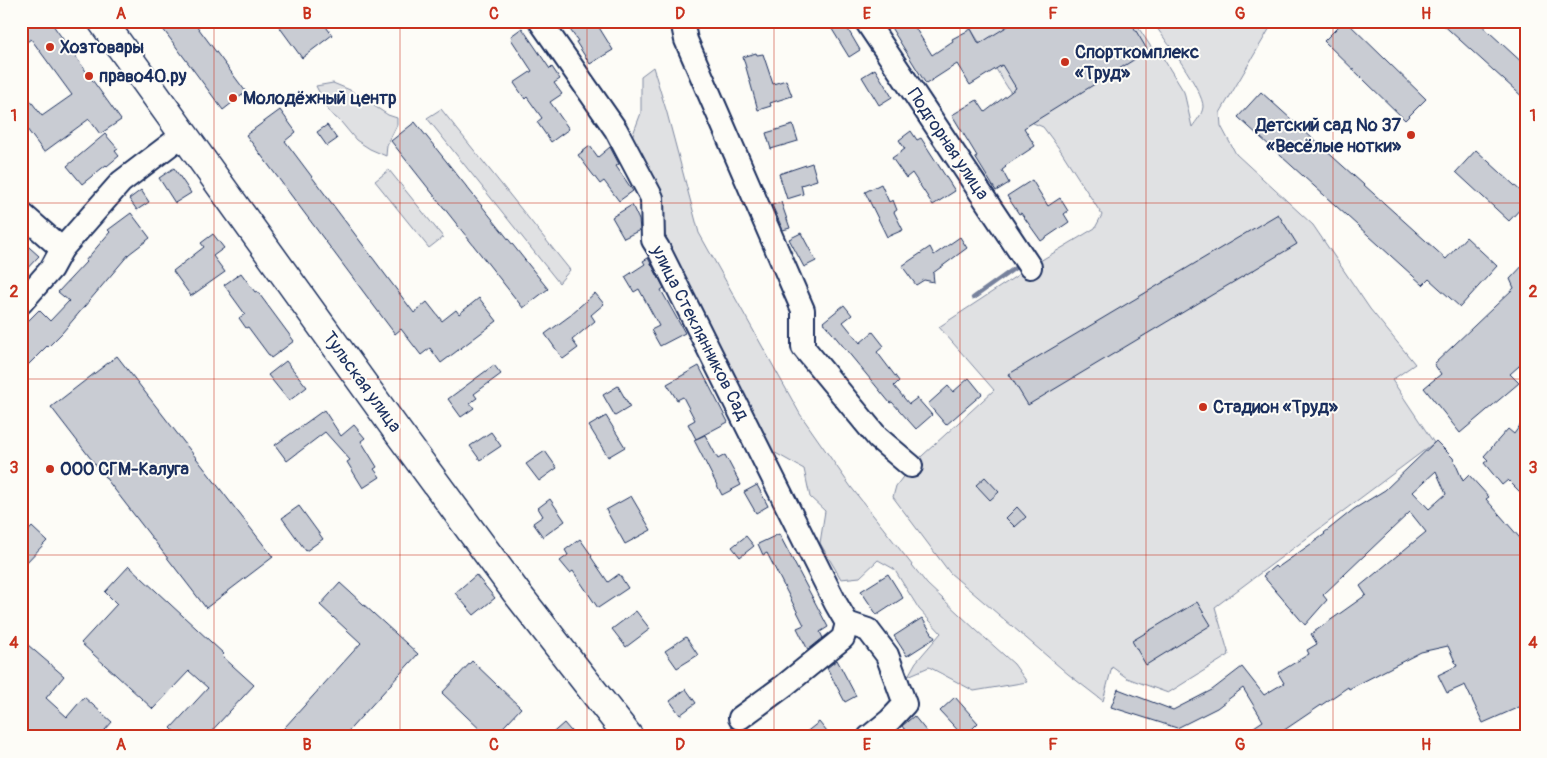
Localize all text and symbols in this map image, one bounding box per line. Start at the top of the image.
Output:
text: A [116,4,127,24]
text: B [302,4,312,24]
text: C [489,4,499,24]
text: D [675,4,685,24]
text: E [863,4,872,24]
text: F [1048,4,1058,24]
text: G [1235,4,1246,24]
text: H [1421,4,1431,24]
place label: Хозтовары [60,36,144,59]
marker: Хозтовары [44,41,56,53]
place label: Спорткомплекс «Труд» [1075,41,1199,85]
marker: Спорткомплекс «Труд» [1059,56,1071,68]
place label: право40.ру [99,65,187,88]
marker: право40.ру [83,70,95,82]
street label: Подгорная улица [902,84,994,204]
place label: Молодёжный центр [243,87,397,110]
marker: Молодёжный центр [227,92,239,104]
text: 1 [11,106,17,126]
text: 1 [1530,106,1536,126]
place label: Детский сад № 37 «Весёлые нотки» [1255,114,1402,158]
marker: Детский сад № 37 «Весёлые нотки» [1405,129,1417,141]
street label: улица Стеклянников Сад [646,241,754,424]
text: 2 [10,282,19,302]
text: 2 [1529,282,1538,302]
street label: Тульская улица [318,327,406,437]
place label: Стадион «Труд» [1213,396,1339,419]
marker: Стадион «Труд» [1197,401,1209,413]
text: 3 [10,458,19,478]
place label: ООО СГМ-Калуга [60,458,190,481]
text: 3 [1529,458,1538,478]
marker: ООО СГМ-Калуга [44,463,56,475]
text: 4 [9,633,19,653]
text: 4 [1528,633,1538,653]
text: A [116,735,127,755]
text: B [302,735,312,755]
text: C [489,735,499,755]
text: D [675,735,685,755]
text: E [863,735,872,755]
text: F [1048,735,1058,755]
text: G [1235,735,1246,755]
text: H [1421,735,1431,755]

